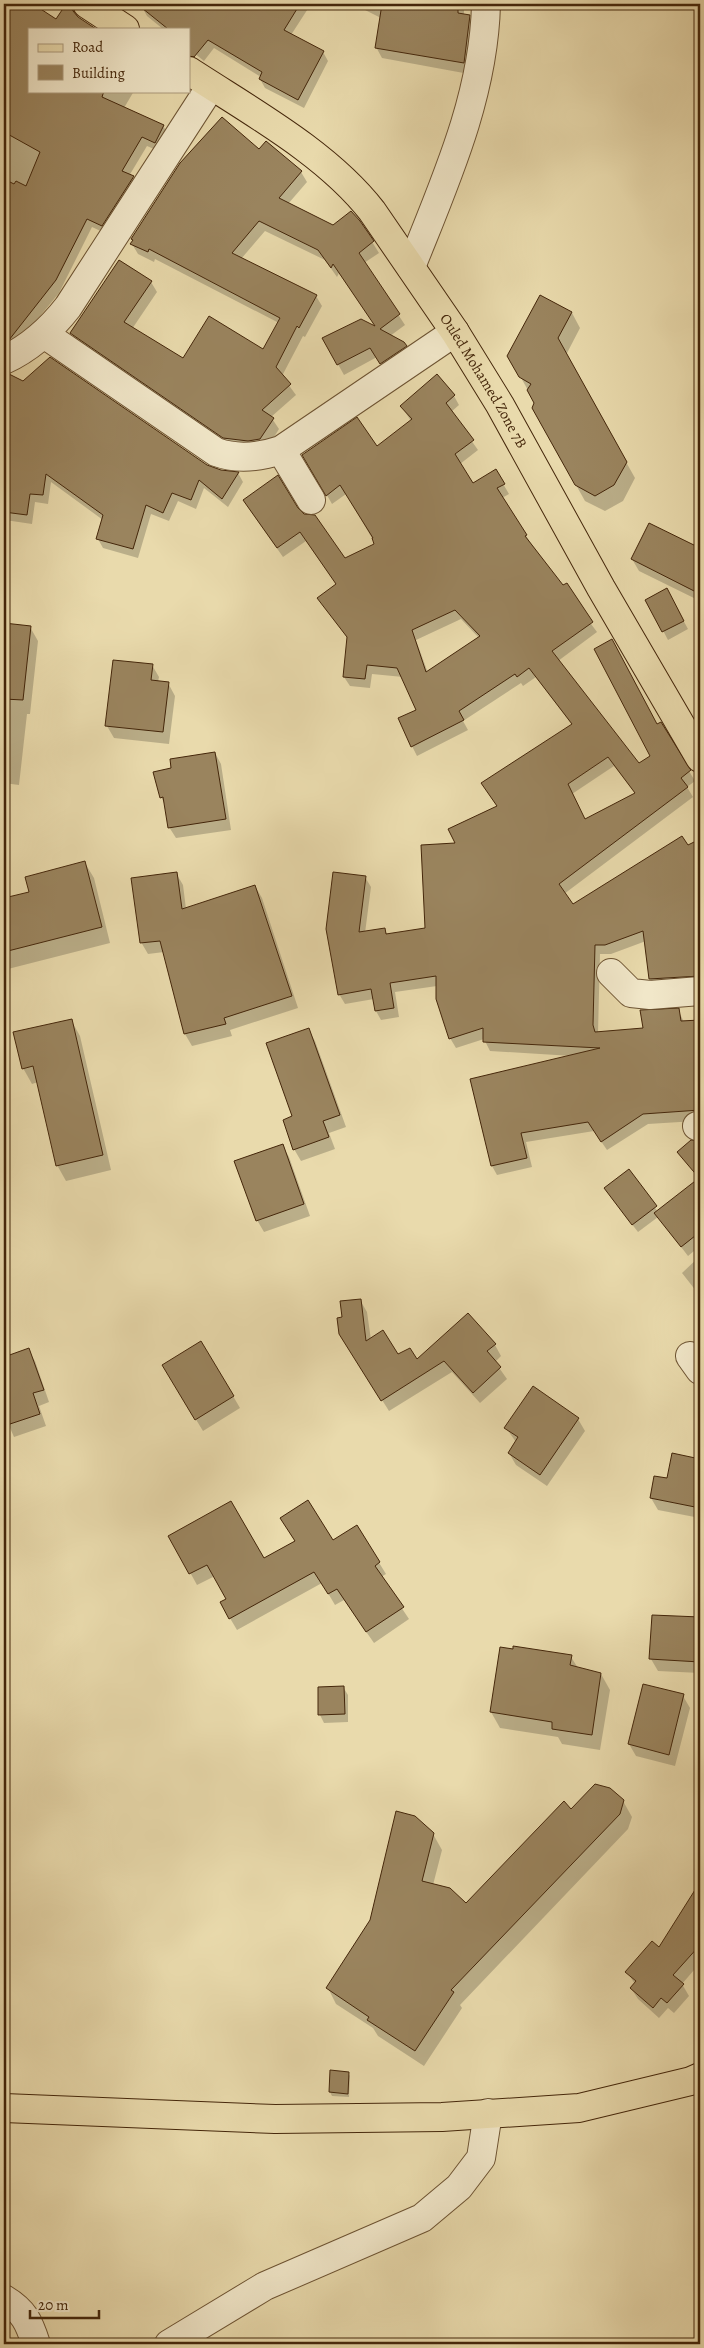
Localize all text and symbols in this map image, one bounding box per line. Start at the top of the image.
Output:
legend [28,28,190,92]
text: Road [72,37,104,57]
text: Building [72,63,125,83]
street label: Ouled Mohamed Zone 7B [435,310,532,452]
scale bar [30,2288,99,2320]
text: 20 m [38,2295,69,2315]

